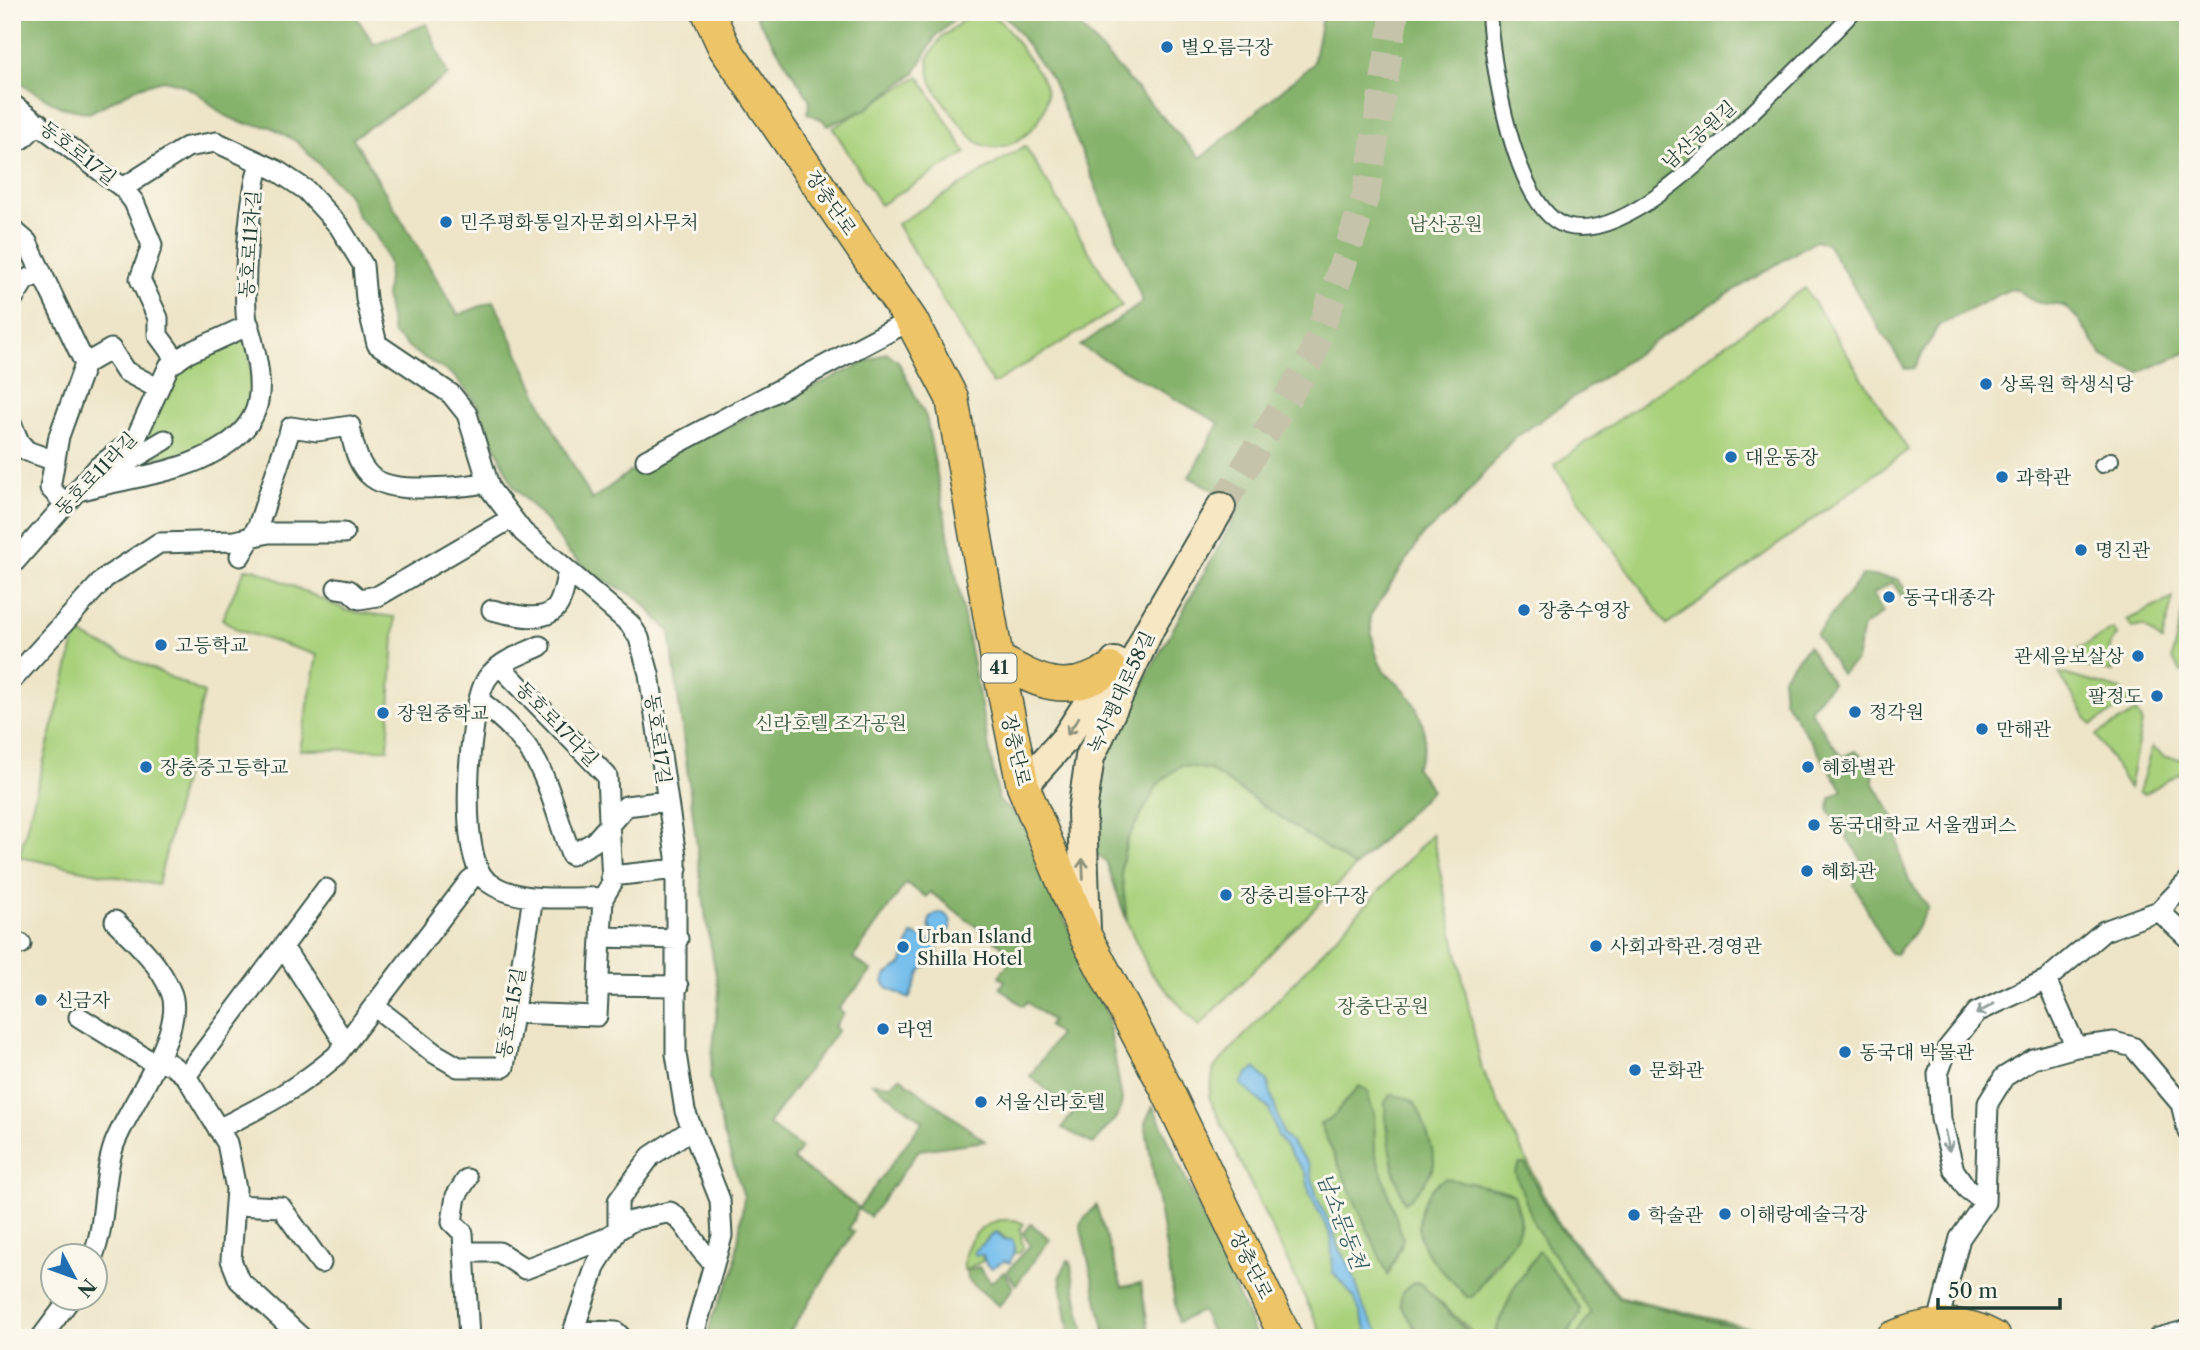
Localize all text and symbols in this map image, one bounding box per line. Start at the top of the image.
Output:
place label: 별오름극장 [1181,36,1273,59]
marker: 별오름극장 [1159,39,1175,55]
street label: 남산공원길 [1657,96,1741,174]
street label: 동호로17길 [35,116,121,190]
street label: 장충단로 [801,166,861,240]
street label: 동호로11차길 [235,189,265,299]
place label: 민주평화통일자문회의사무처 [460,211,699,234]
park label: 남산공원 [1409,213,1483,236]
marker: 민주평화통일자문회의사무처 [438,214,454,230]
place label: 상록원 학생식당 [2000,373,2134,396]
marker: 상록원 학생식당 [1978,376,1994,392]
street label: 동호로11라길 [50,427,142,521]
place label: 대운동장 [1745,446,1819,469]
marker: 대운동장 [1723,449,1739,465]
place label: 과학관 [2016,466,2072,489]
marker: 과학관 [1994,469,2010,485]
place label: 명진관 [2095,539,2151,562]
marker: 명진관 [2073,542,2089,558]
place label: 동국대종각 [1903,586,1995,609]
marker: 동국대종각 [1881,589,1897,605]
place label: 장충수영장 [1538,599,1630,622]
marker: 장충수영장 [1516,602,1532,618]
street label: 녹사평대로58길 [1083,627,1159,757]
place label: 고등학교 [175,634,248,657]
marker: 고등학교 [153,637,169,653]
place label: 관세음보살상 [2014,645,2125,668]
marker: 관세음보살상 [2130,648,2146,664]
road number: 41 [982,654,1016,682]
street label: 동호로17다길 [511,677,603,771]
place label: 팔정도 [2088,685,2143,708]
marker: 팔정도 [2149,688,2165,704]
street label: 동호로17길 [640,692,676,786]
place label: 정각원 [1869,701,1924,724]
place label: 장원중학교 [397,702,489,725]
marker: 정각원 [1847,704,1863,720]
marker: 장원중학교 [375,705,391,721]
park label: 신라호텔 조각공원 [755,712,907,735]
street label: 장충단로 [997,712,1035,788]
one-way arrow [1065,716,1079,736]
place label: 만해관 [1996,718,2052,741]
marker: 만해관 [1974,721,1990,737]
place label: 장충중고등학교 [160,756,288,779]
place label: 혜화별관 [1822,756,1896,779]
marker: 장충중고등학교 [138,759,154,775]
marker: 혜화별관 [1800,759,1816,775]
place label: 동국대학교 서울캠퍼스 [1828,814,2017,837]
marker: 동국대학교 서울캠퍼스 [1806,817,1822,833]
one-way arrow [1077,857,1090,880]
place label: 혜화관 [1821,860,1877,883]
marker: 혜화관 [1799,863,1815,879]
place label: 장충리틀야구장 [1240,884,1369,907]
marker: 장충리틀야구장 [1218,887,1234,903]
place label: Urban Island Shilla Hotel [917,925,1032,970]
place label: 사회과학관.경영관 [1610,935,1762,958]
marker: 사회과학관.경영관 [1588,938,1604,954]
marker: Urban Island Shilla Hotel [895,939,911,955]
street label: 동호로15길 [492,966,530,1060]
place label: 신금자 [55,989,111,1012]
marker: 신금자 [33,992,49,1008]
park label: 장충단공원 [1337,995,1429,1018]
one-way arrow [1975,1002,1995,1016]
place label: 라연 [897,1018,934,1041]
marker: 라연 [875,1021,891,1037]
place label: 동국대 박물관 [1859,1041,1975,1064]
marker: 동국대 박물관 [1837,1044,1853,1060]
place label: 문화관 [1649,1059,1705,1082]
marker: 문화관 [1627,1062,1643,1078]
place label: 서울신라호텔 [995,1091,1105,1114]
marker: 서울신라호텔 [973,1094,989,1110]
one-way arrow [1940,1129,1954,1152]
water label: 남소문동천 [1312,1169,1372,1274]
place label: 이해랑예술극장 [1739,1203,1868,1226]
place label: 학술관 [1648,1204,1704,1227]
marker: 이해랑예술극장 [1717,1206,1733,1222]
marker: 학술관 [1626,1207,1642,1223]
street label: 장충단로 [1225,1227,1277,1303]
north arrow [38,1242,108,1312]
scale bar [1938,1266,2060,1310]
text: N [72,1274,101,1302]
text: 50 m [1948,1278,1998,1303]

